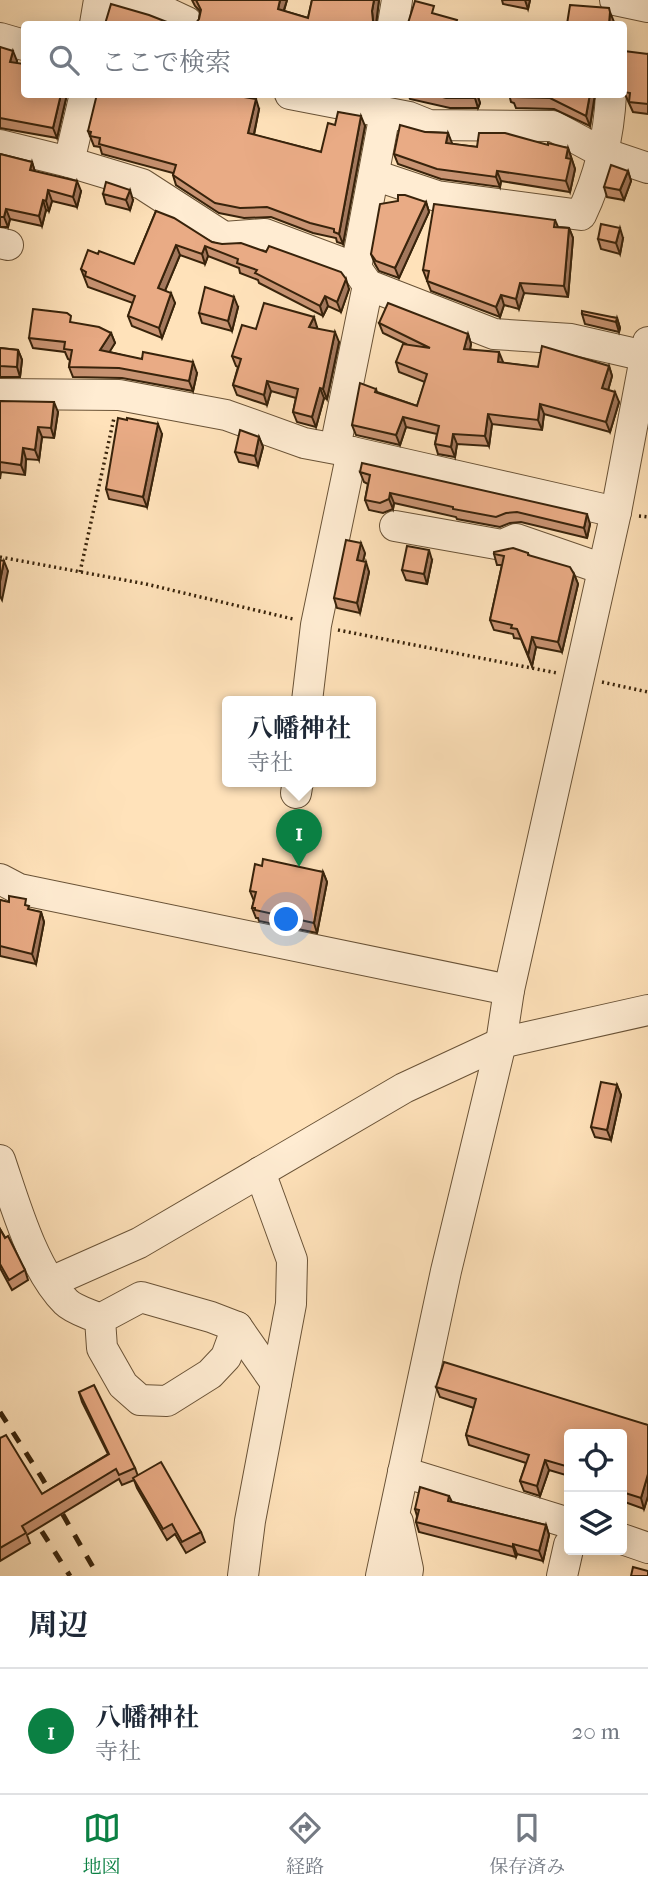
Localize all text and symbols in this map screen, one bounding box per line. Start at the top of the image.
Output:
search box [21,21,627,98]
icon: search [45,41,83,79]
text: ここで検索 [101,47,231,78]
popup [222,696,376,787]
text: 八幡神社 [247,713,351,744]
text: 寺社 [247,749,293,776]
pin: 1 [276,809,322,867]
your location [269,902,303,936]
map controls [564,1429,627,1555]
button: locate [564,1429,627,1492]
button: layers [564,1492,627,1555]
text: 周辺 [28,1608,88,1643]
text: 八幡神社 [95,1702,199,1733]
text: 1 [47,1718,55,1745]
text: 20 m [571,1718,620,1745]
text: 寺社 [95,1738,141,1765]
tab: 地図 [83,1809,121,1878]
tab: 経路 [286,1809,324,1878]
tab: 保存済み [489,1809,565,1878]

